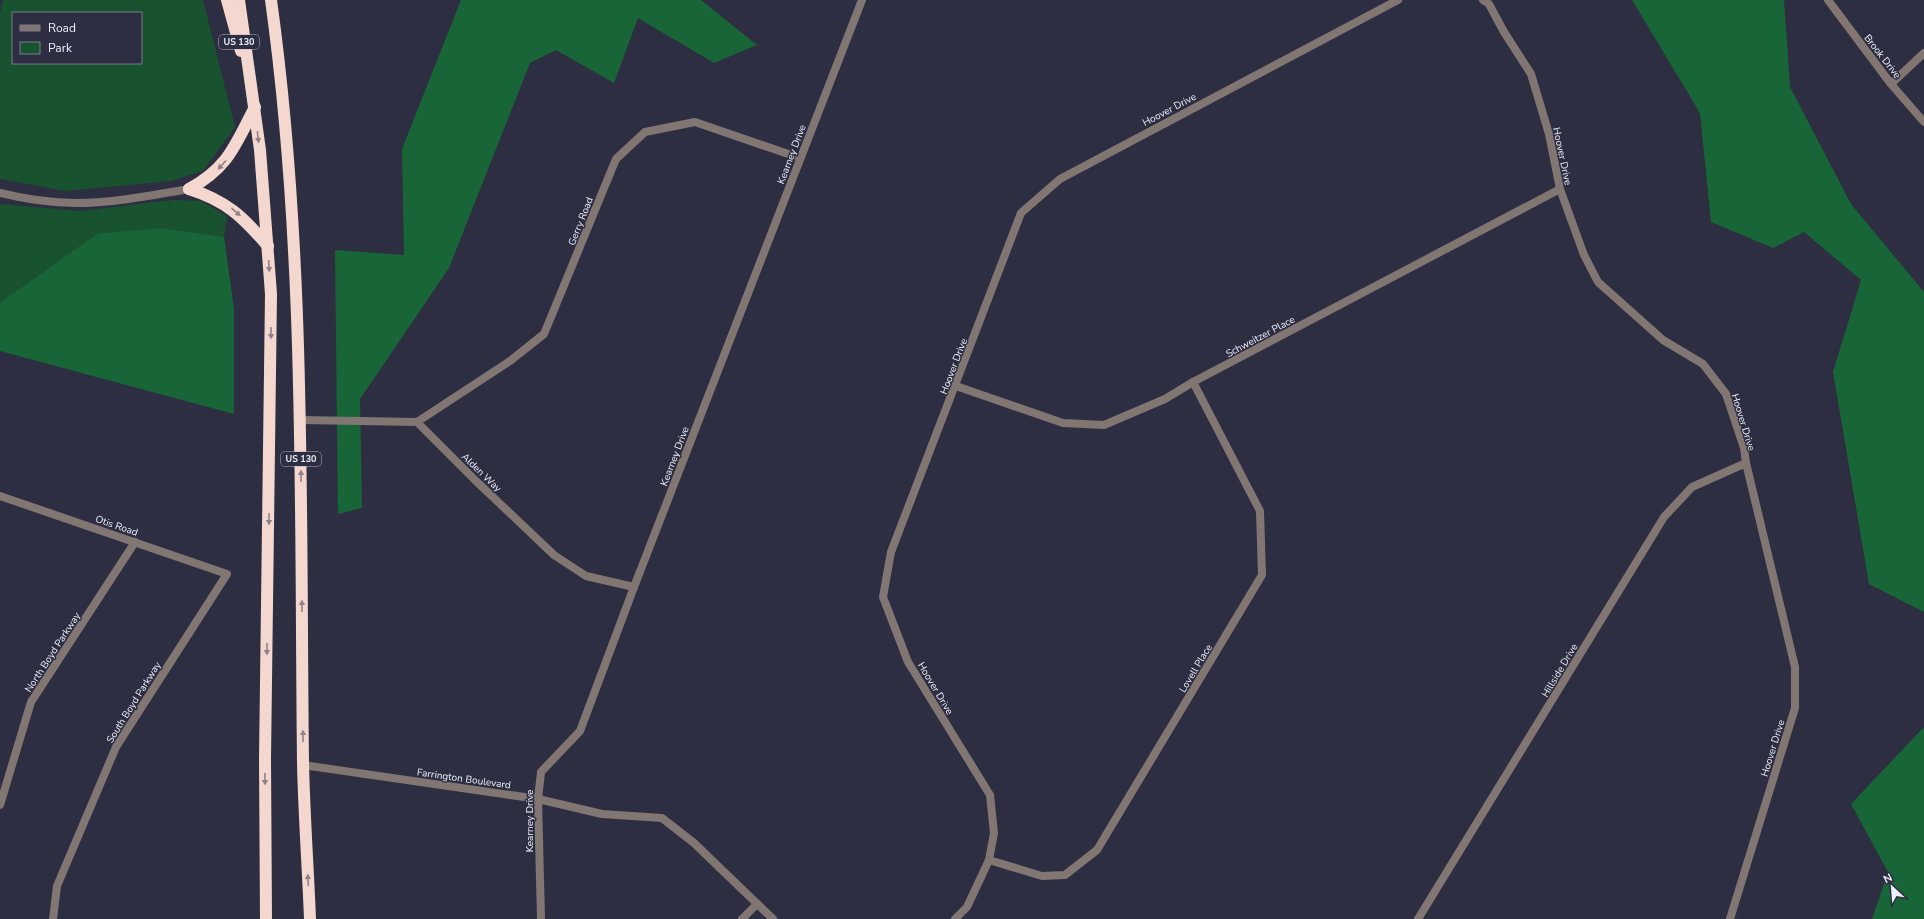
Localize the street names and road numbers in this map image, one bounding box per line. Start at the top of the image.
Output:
street label: Brook Drive [1860,32,1904,82]
road number: US 130 [219,35,259,49]
street label: Hoover Drive [1140,90,1199,130]
street label: Kearney Drive [774,123,810,186]
street label: Hoover Drive [1549,126,1575,186]
street label: Gerry Road [565,195,597,248]
street label: Schweitzer Place [1223,313,1297,361]
street label: Hoover Drive [937,336,971,396]
street label: Hoover Drive [1728,392,1758,453]
street label: Kearney Drive [657,425,693,488]
street label: Alden Way [458,450,505,496]
road number: US 130 [281,452,321,466]
street label: Otis Road [94,512,140,540]
street label: North Boyd Parkway [22,609,84,695]
street label: Hillside Drive [1538,641,1581,700]
street label: Lovell Place [1176,642,1216,695]
street label: South Boyd Parkway [103,659,165,746]
street label: Hoover Drive [914,660,956,717]
street label: Hoover Drive [1758,718,1788,779]
street label: Farrington Boulevard [416,765,512,793]
street label: Kearney Drive [523,790,537,852]

